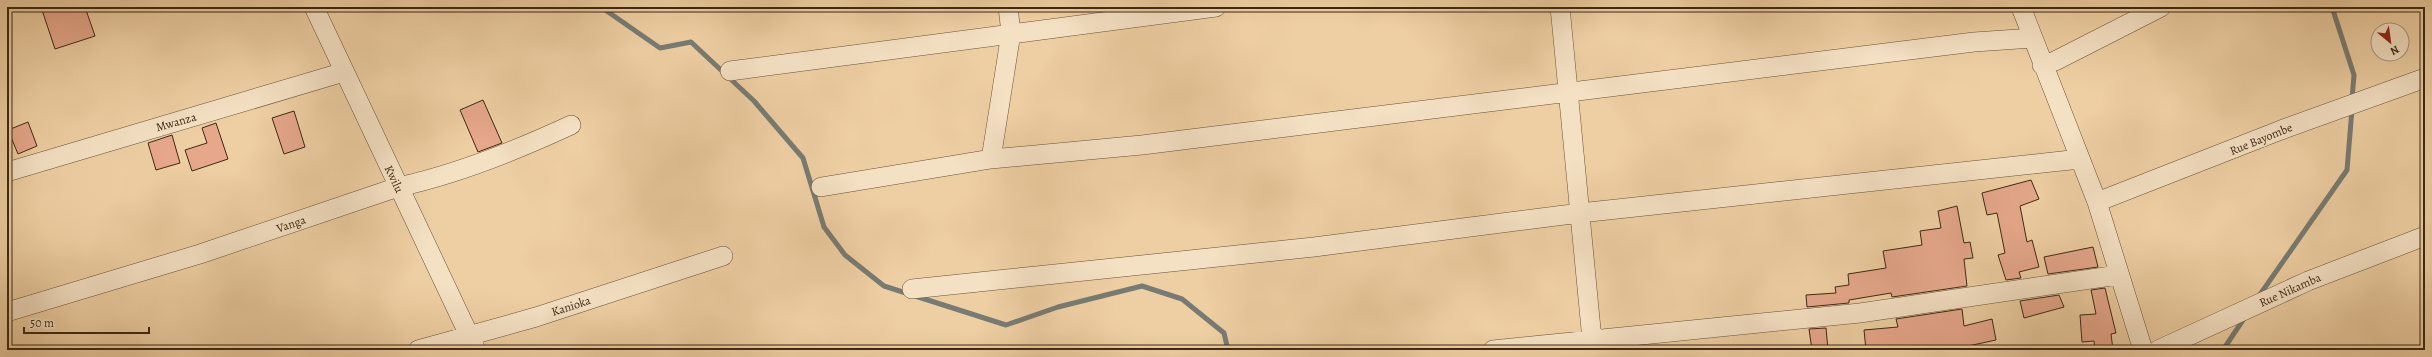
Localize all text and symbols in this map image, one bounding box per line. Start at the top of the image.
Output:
north arrow [2370,22,2410,62]
text: N [2387,42,2402,59]
street label: Mwanza [154,108,199,135]
street label: Rue Bayombe [2227,119,2295,159]
street label: Kwilu [381,163,407,196]
street label: Vanga [273,211,308,237]
street label: Rue Nikamba [2257,269,2324,311]
street label: Kanioka [549,292,593,320]
scale bar [24,309,149,335]
text: 50 m [30,315,54,331]

